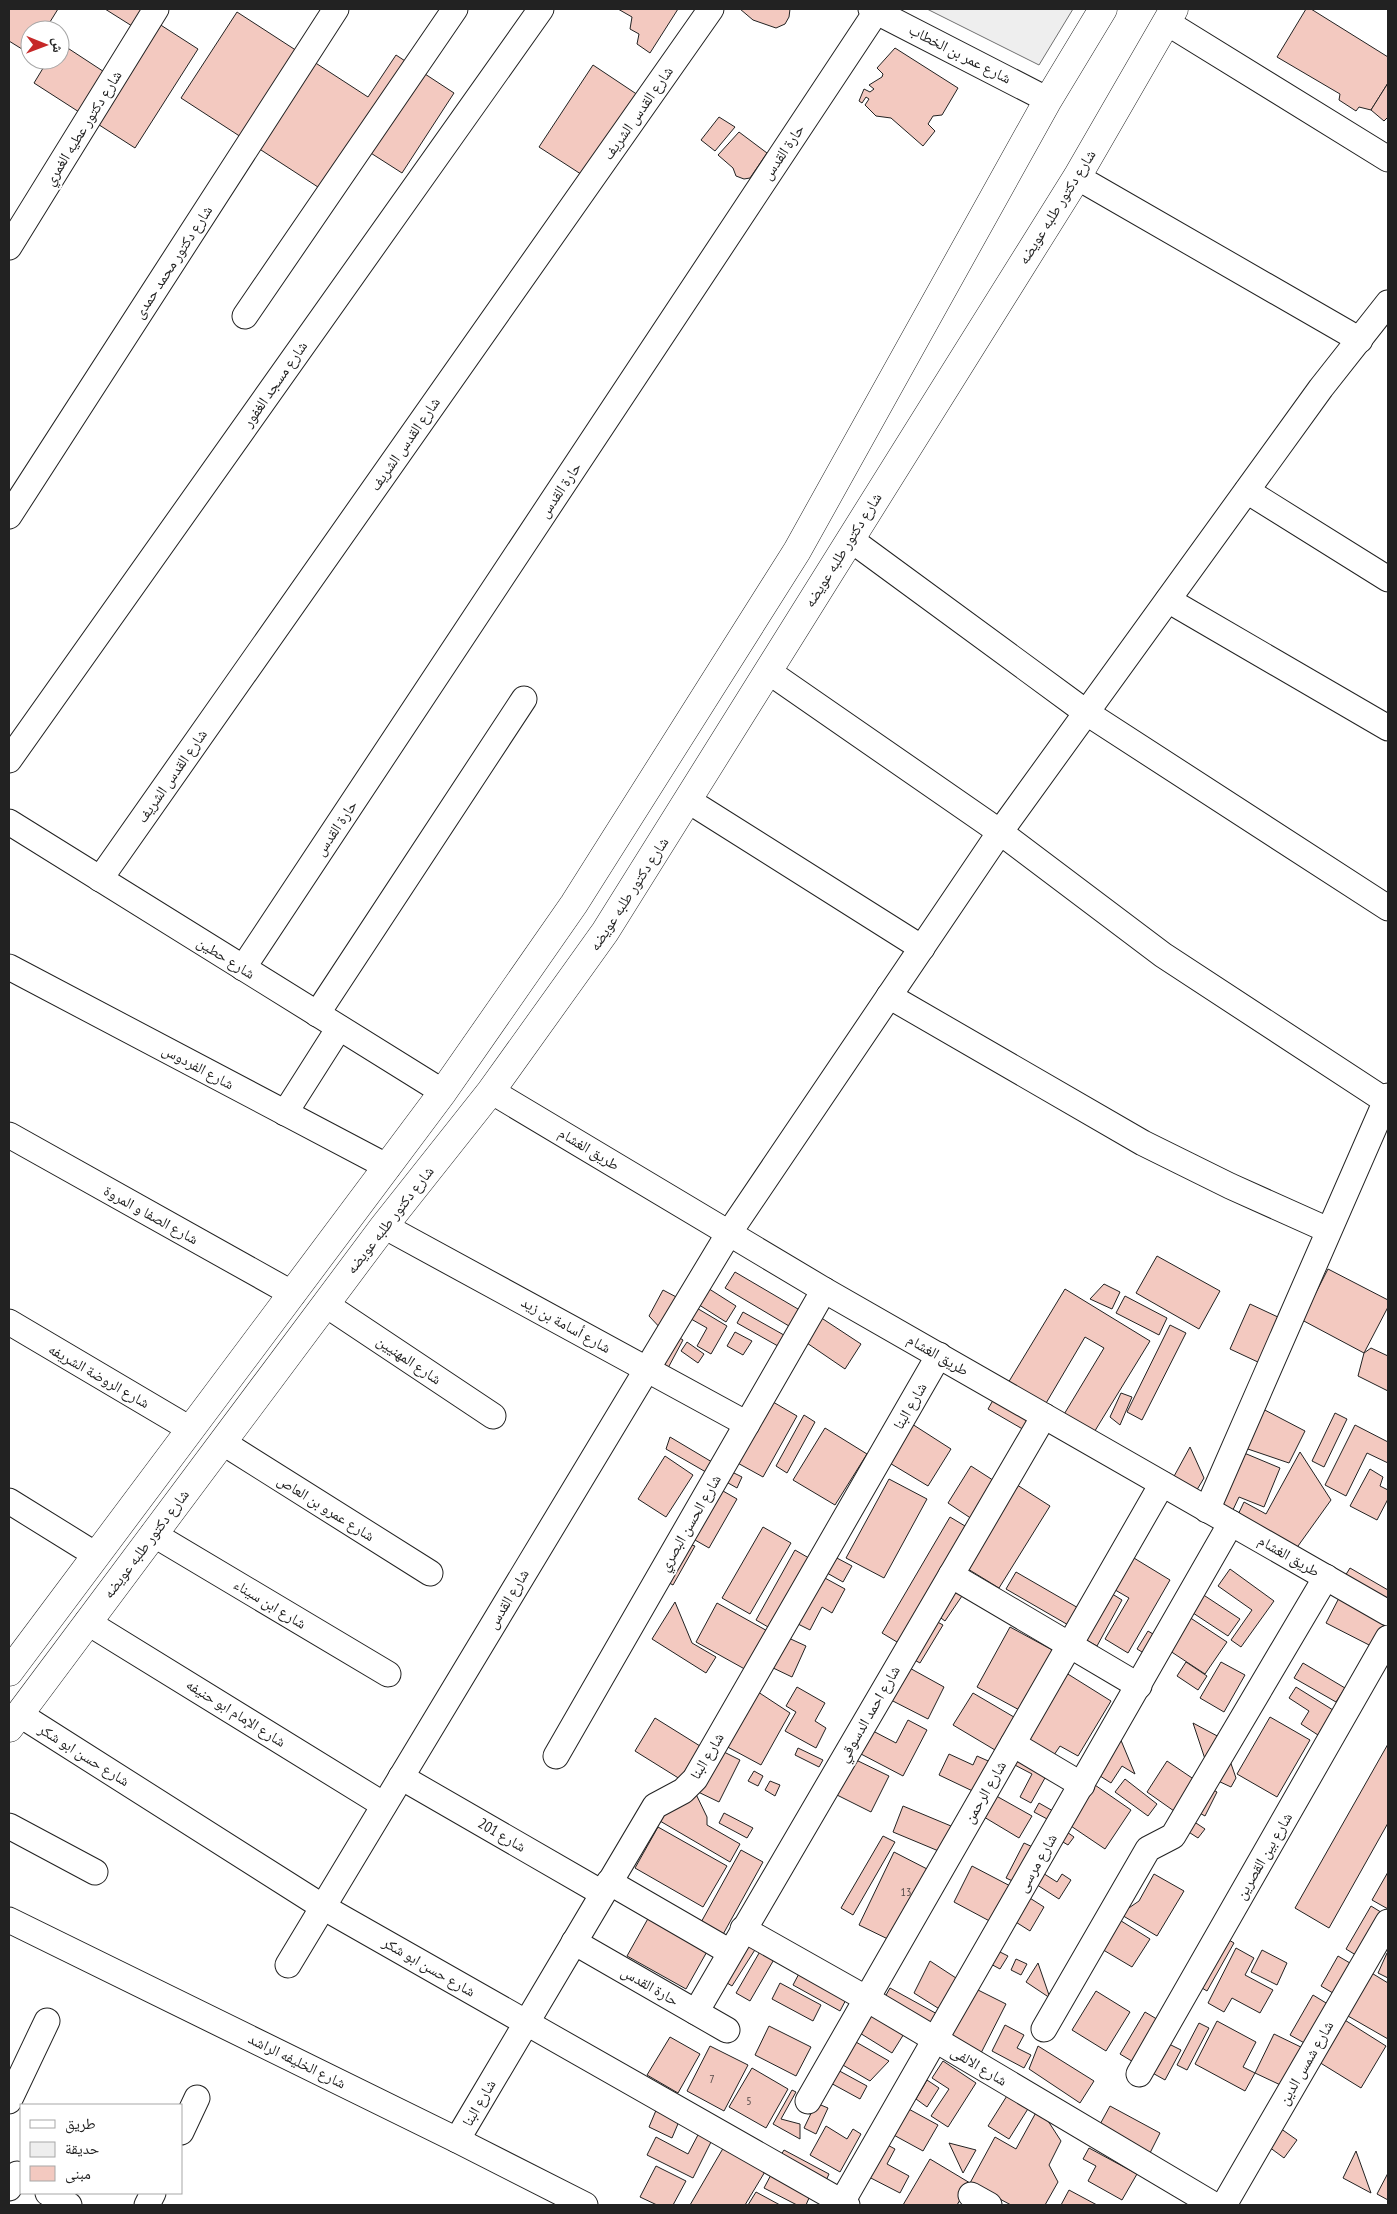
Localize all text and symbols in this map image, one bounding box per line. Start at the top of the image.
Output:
north arrow [20,20,70,70]
street label: شارع عمر بن الخطاب [905,20,1015,88]
text: ش [49,38,67,53]
street label: شارع القدس الشريف [598,62,678,164]
street label: شارع دكتور عطيه الغمري [39,66,128,190]
street label: حارة القدس [757,120,809,184]
street label: شارع دكتور طلبه عويضه [1014,146,1100,268]
street label: شارع دكتور محمد حمدى [129,202,217,322]
street label: شارع مسجد الغفور [237,337,312,432]
street label: شارع القدس الشريف [365,393,445,495]
street label: حارة القدس [534,458,586,522]
street label: شارع دكتور طلبه عويضه [800,489,886,611]
street label: شارع القدس الشريف [132,725,212,827]
street label: حارة القدس [310,796,362,860]
street label: شارع دكتور طلبه عويضه [585,833,673,955]
street label: شارع حطين [193,932,259,984]
street label: شارع الفردوس [159,1040,238,1094]
street label: طريق الغشام [555,1123,623,1175]
street label: شارع دكتور طلبه عويضه [342,1162,438,1278]
street label: شارع الصفا و المروة [100,1181,202,1249]
street label: شارع أسامة بن زيد [517,1292,615,1358]
street label: طريق الغشام [904,1329,973,1381]
street label: شارع المهنيين [373,1331,446,1389]
street label: شارع الروضة الشريفه [45,1339,153,1413]
street label: شارع البنا [889,1379,931,1433]
street label: شارع عمرو بن العاص [274,1470,378,1546]
street label: شارع الحسن البصري [654,1471,727,1576]
street label: شارع دكتور طلبه عويضه [98,1485,194,1603]
street label: طريق الغشام [1255,1530,1324,1582]
street label: شارع القدس [482,1565,534,1633]
street label: شارع ابن سيناء [230,1574,310,1634]
street label: شارع احمد الدسوقي [833,1662,906,1767]
street label: شارع الإمام ابو حنيفه [182,1674,290,1752]
street label: شارع حسن ابو شكر [34,1718,133,1791]
street label: شارع البنا [685,1729,729,1783]
street label: شارع الرحمن [959,1757,1011,1827]
street label: شارع بين القصرين [1231,1809,1297,1903]
street label: شارع 201 [474,1813,530,1857]
street label: شارع مرسى [1012,1830,1062,1896]
house number: 13 [901,1884,911,1899]
street label: شارع حسن ابو شكر [378,1932,479,2002]
street label: حارة القدس [618,1962,683,2011]
street label: شارع شمس الدين [1274,2017,1338,2109]
street label: شارع الخليفه الراشد [245,2029,349,2093]
street label: شارع الالفى [947,2041,1011,2091]
house number: 7 [709,2071,715,2086]
street label: شارع البنا [458,2076,500,2130]
house number: 5 [746,2093,752,2108]
legend [20,2104,182,2194]
text: طريق [65,2114,96,2134]
text: حديقة [65,2139,100,2158]
text: مبنى [65,2164,91,2184]

